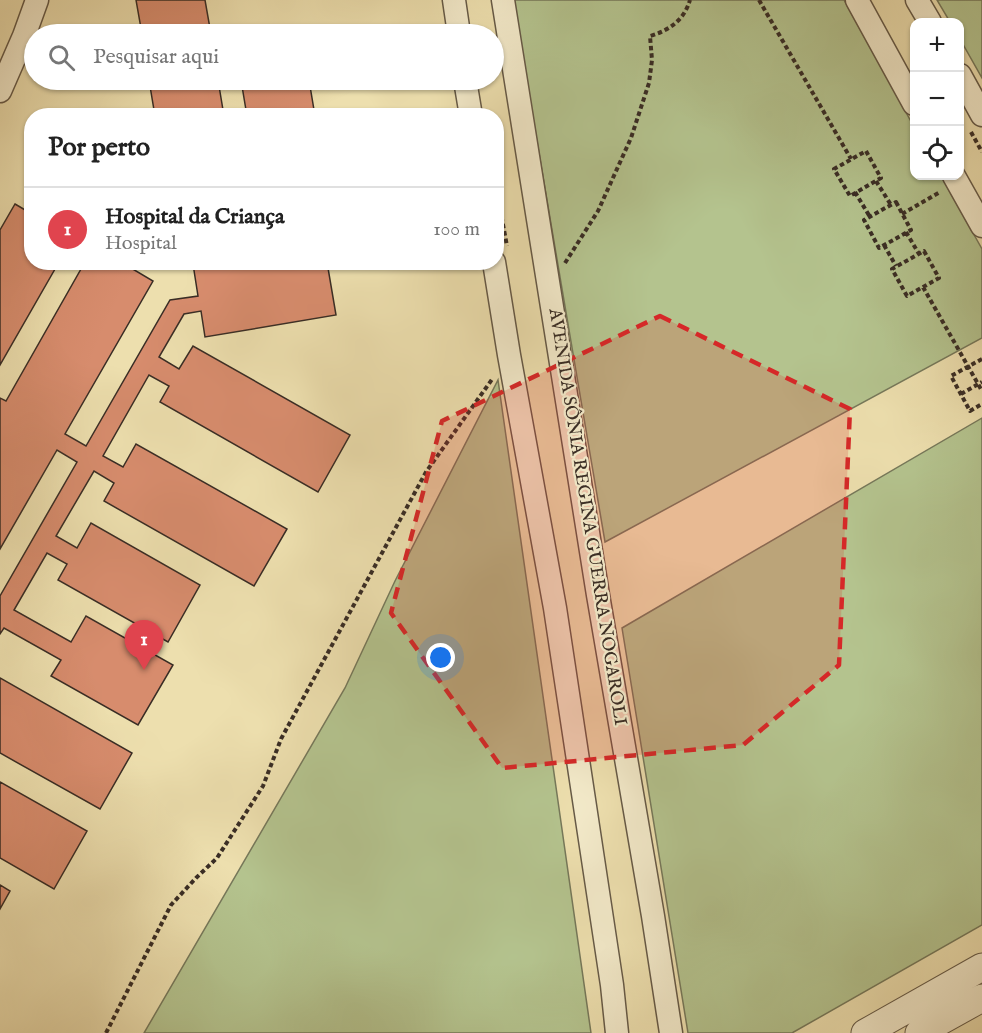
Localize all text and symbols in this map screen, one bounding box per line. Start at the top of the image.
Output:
map controls [910,18,964,180]
button: + [910,18,964,72]
search box [24,24,504,90]
icon: search [45,41,78,74]
text: Pesquisar aqui [93,43,219,71]
button: − [910,72,964,126]
button: locate [910,126,964,180]
text: Por perto [48,131,150,164]
text: Hospital da Criança [105,203,285,231]
text: 1 [64,217,71,242]
text: 100 m [433,217,480,242]
text: Hospital [105,231,177,256]
street label: AVENIDA SÔNIA REGINA GUERRA NOGAROLI [542,305,633,728]
pin: 1 [124,620,164,670]
your location [426,643,455,672]

